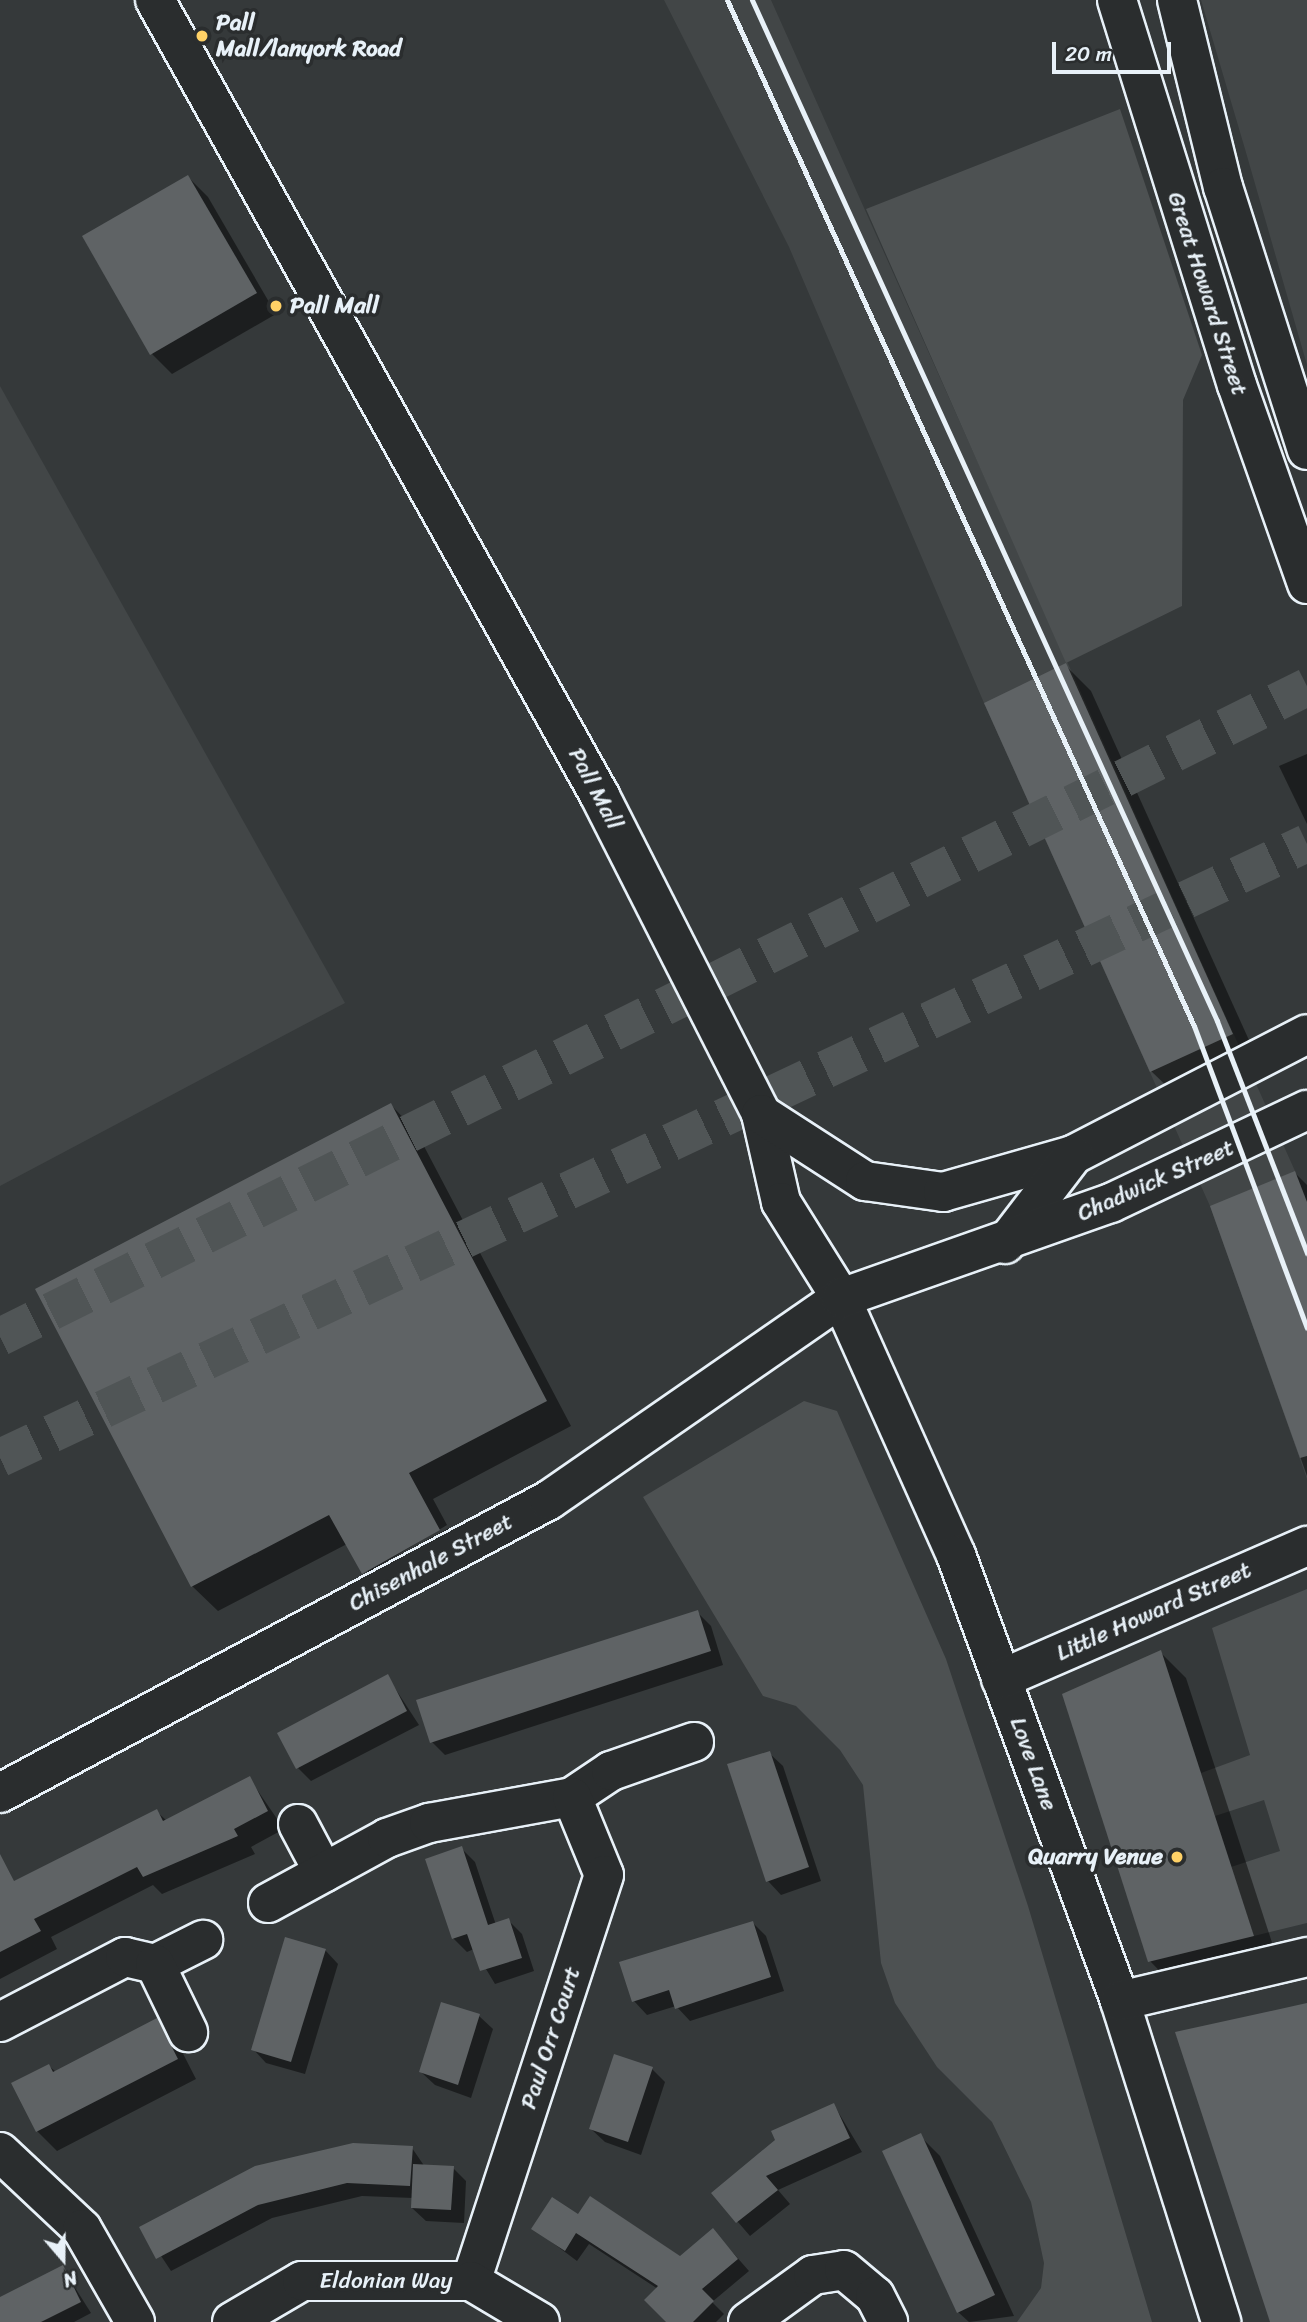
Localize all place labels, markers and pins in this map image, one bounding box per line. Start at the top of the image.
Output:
place label: Pall Mall/lanyork Road [216,9,402,63]
marker: Pall Mall/lanyork Road [194,28,210,44]
place label: Pall Mall [290,292,378,320]
marker: Pall Mall [268,298,284,314]
place label: Quarry Venue [1028,1843,1163,1871]
marker: Quarry Venue [1169,1849,1185,1865]

